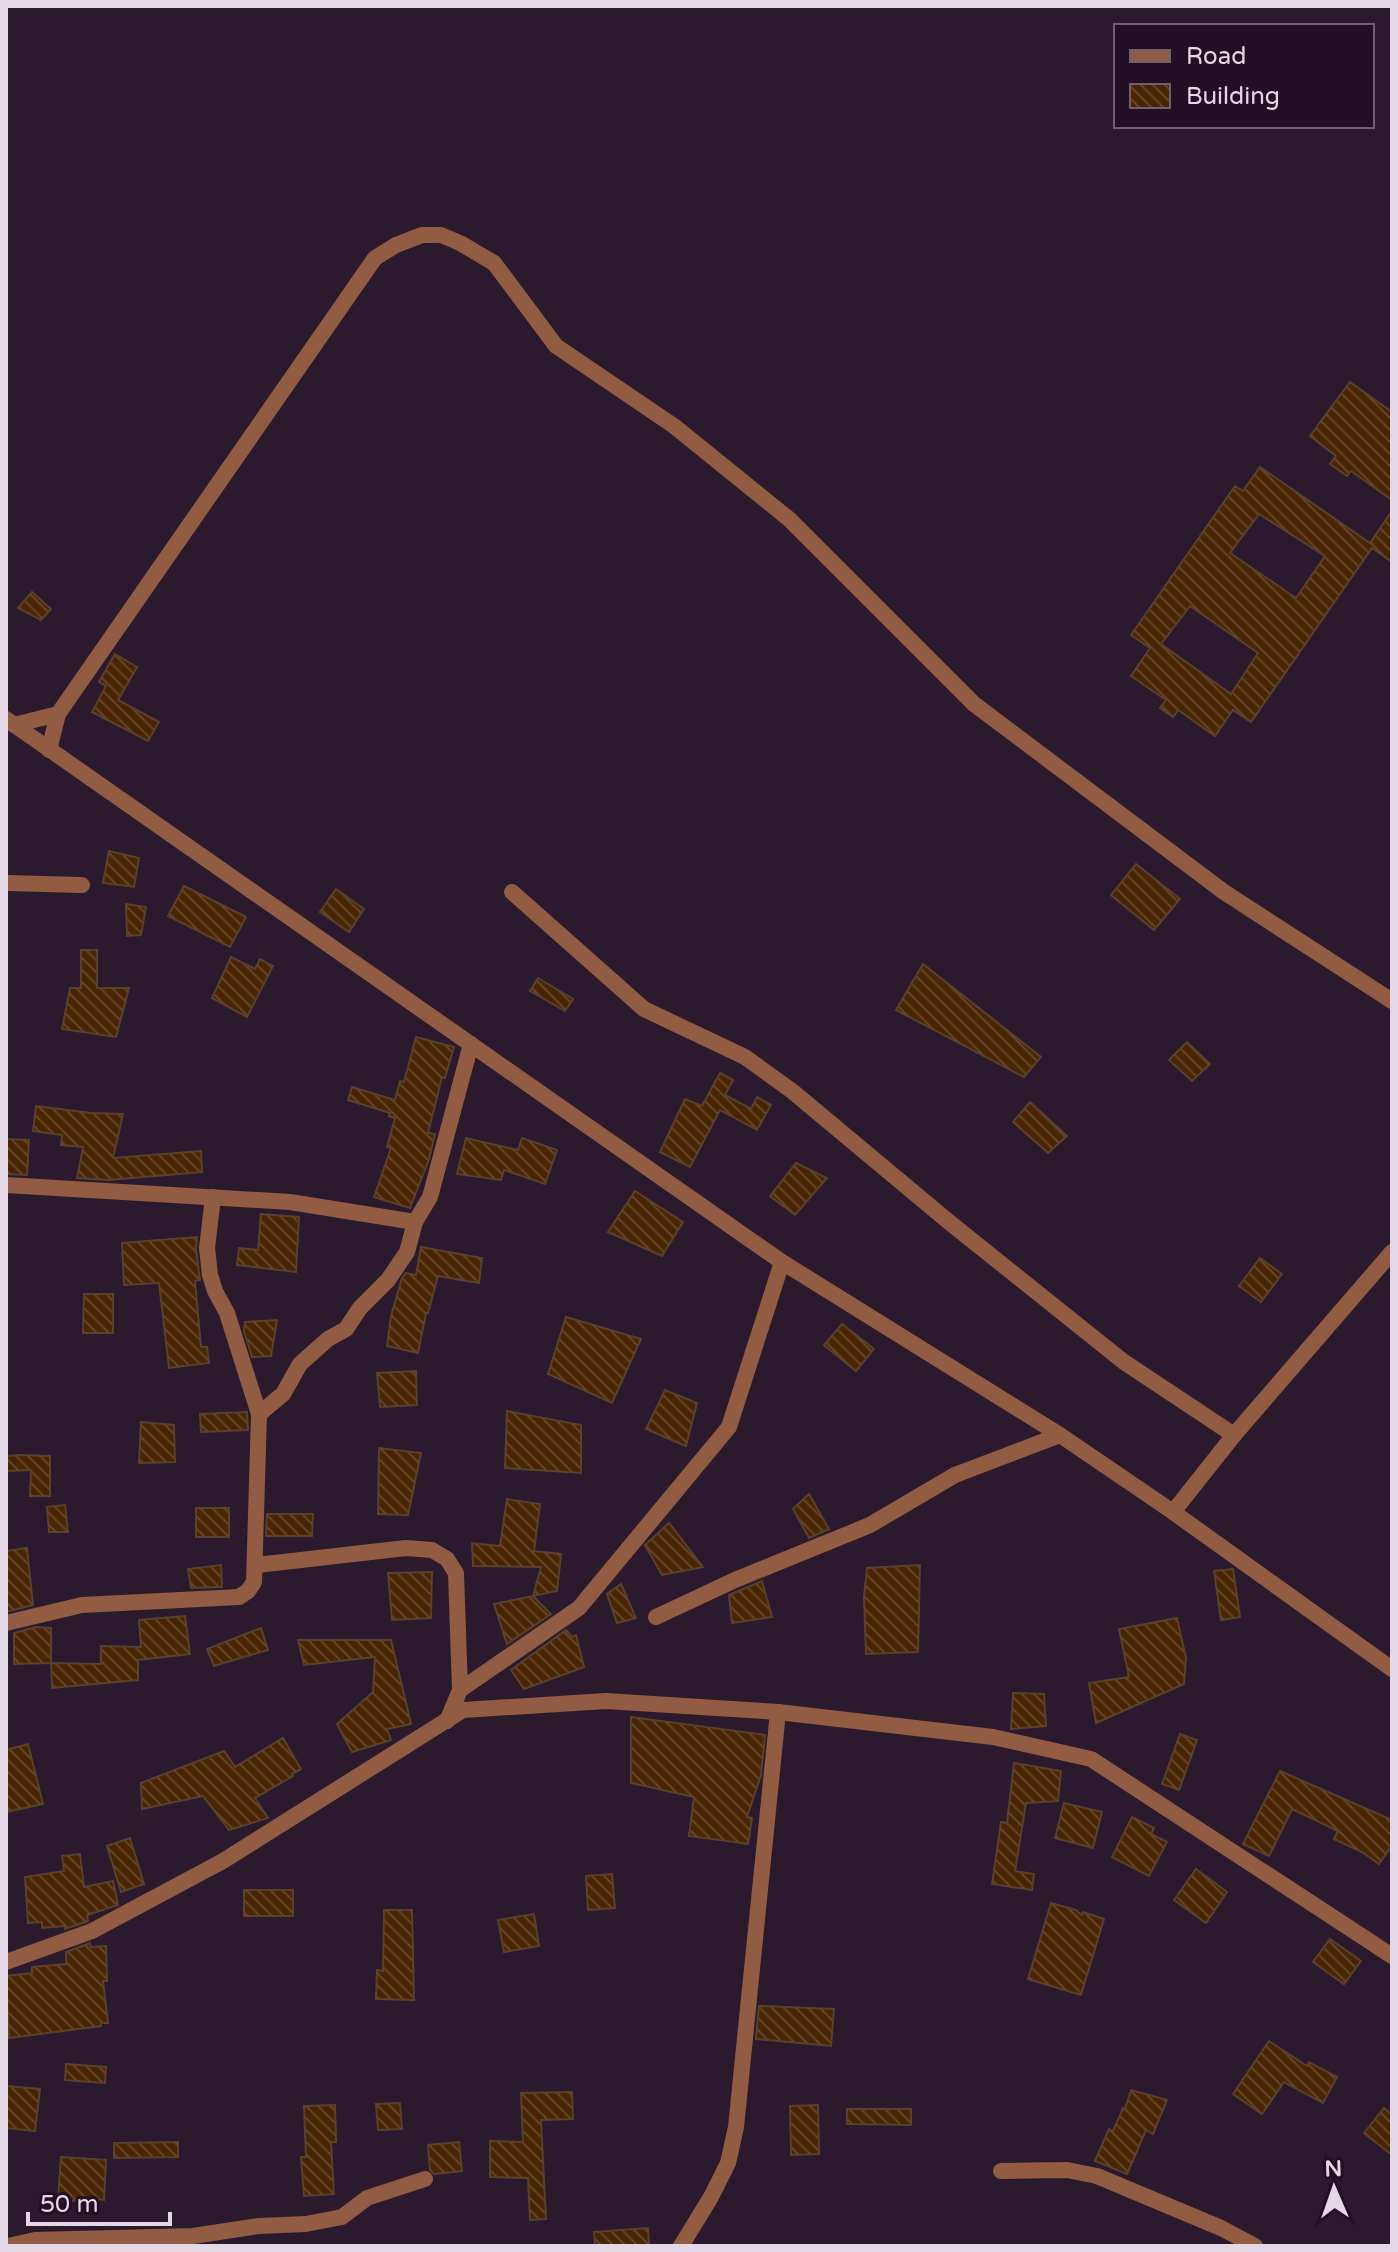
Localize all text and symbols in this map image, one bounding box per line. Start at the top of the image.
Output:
legend [1114,24,1374,128]
text: Road [1186,42,1246,71]
text: Building [1186,82,1280,111]
north arrow [1294,2148,1374,2228]
text: N [1324,2156,1343,2182]
scale bar [28,2176,170,2226]
text: 50 m [40,2190,98,2219]

